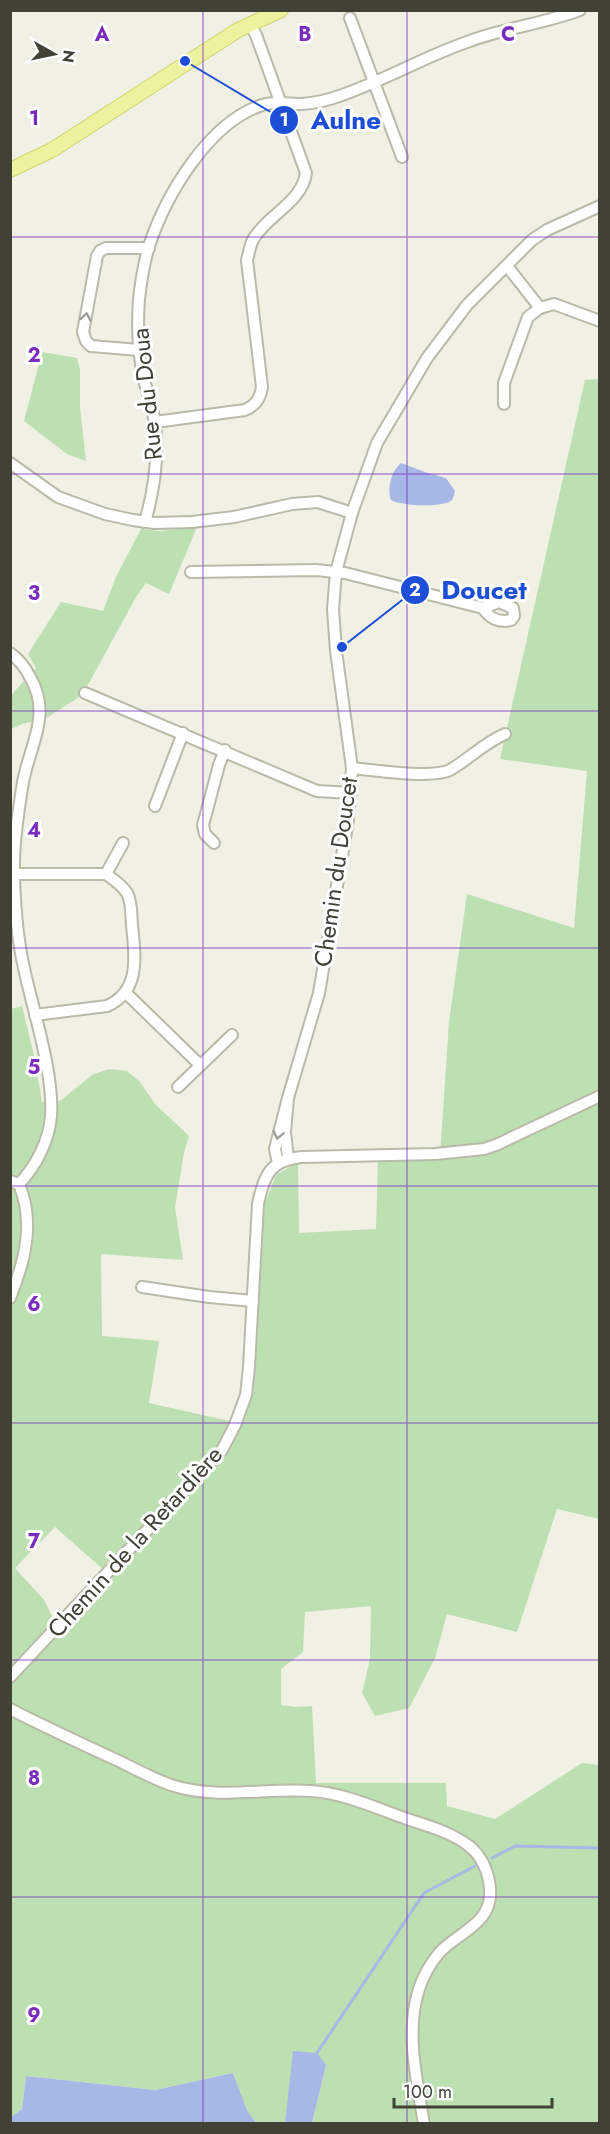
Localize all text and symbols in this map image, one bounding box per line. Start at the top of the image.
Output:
text: A [94,20,110,49]
text: B [298,20,312,49]
text: C [501,20,515,49]
north arrow [24,24,84,84]
text: N [56,48,81,64]
callout: Aulne [269,98,393,142]
text: Aulne [310,101,381,139]
text: 1 [29,104,39,133]
text: 1 [279,107,289,133]
one-way arrow [79,312,92,322]
street label: Rue du Doua [122,326,171,462]
text: 2 [27,341,41,370]
callout: Doucet [400,568,539,612]
text: Doucet [441,571,527,609]
text: 2 [409,577,421,603]
text: 3 [28,579,40,608]
street label: Chemin du Doucet [305,775,366,969]
text: 4 [27,816,41,845]
text: 5 [28,1053,41,1082]
one-way arrow [272,1130,285,1140]
text: 6 [27,1290,41,1319]
street label: Chemin de la Retardière [39,1438,230,1645]
text: 7 [28,1527,41,1556]
text: 8 [28,1764,40,1793]
text: 9 [27,2001,41,2030]
scale bar [394,2071,552,2109]
text: 100 m [403,2079,452,2105]

